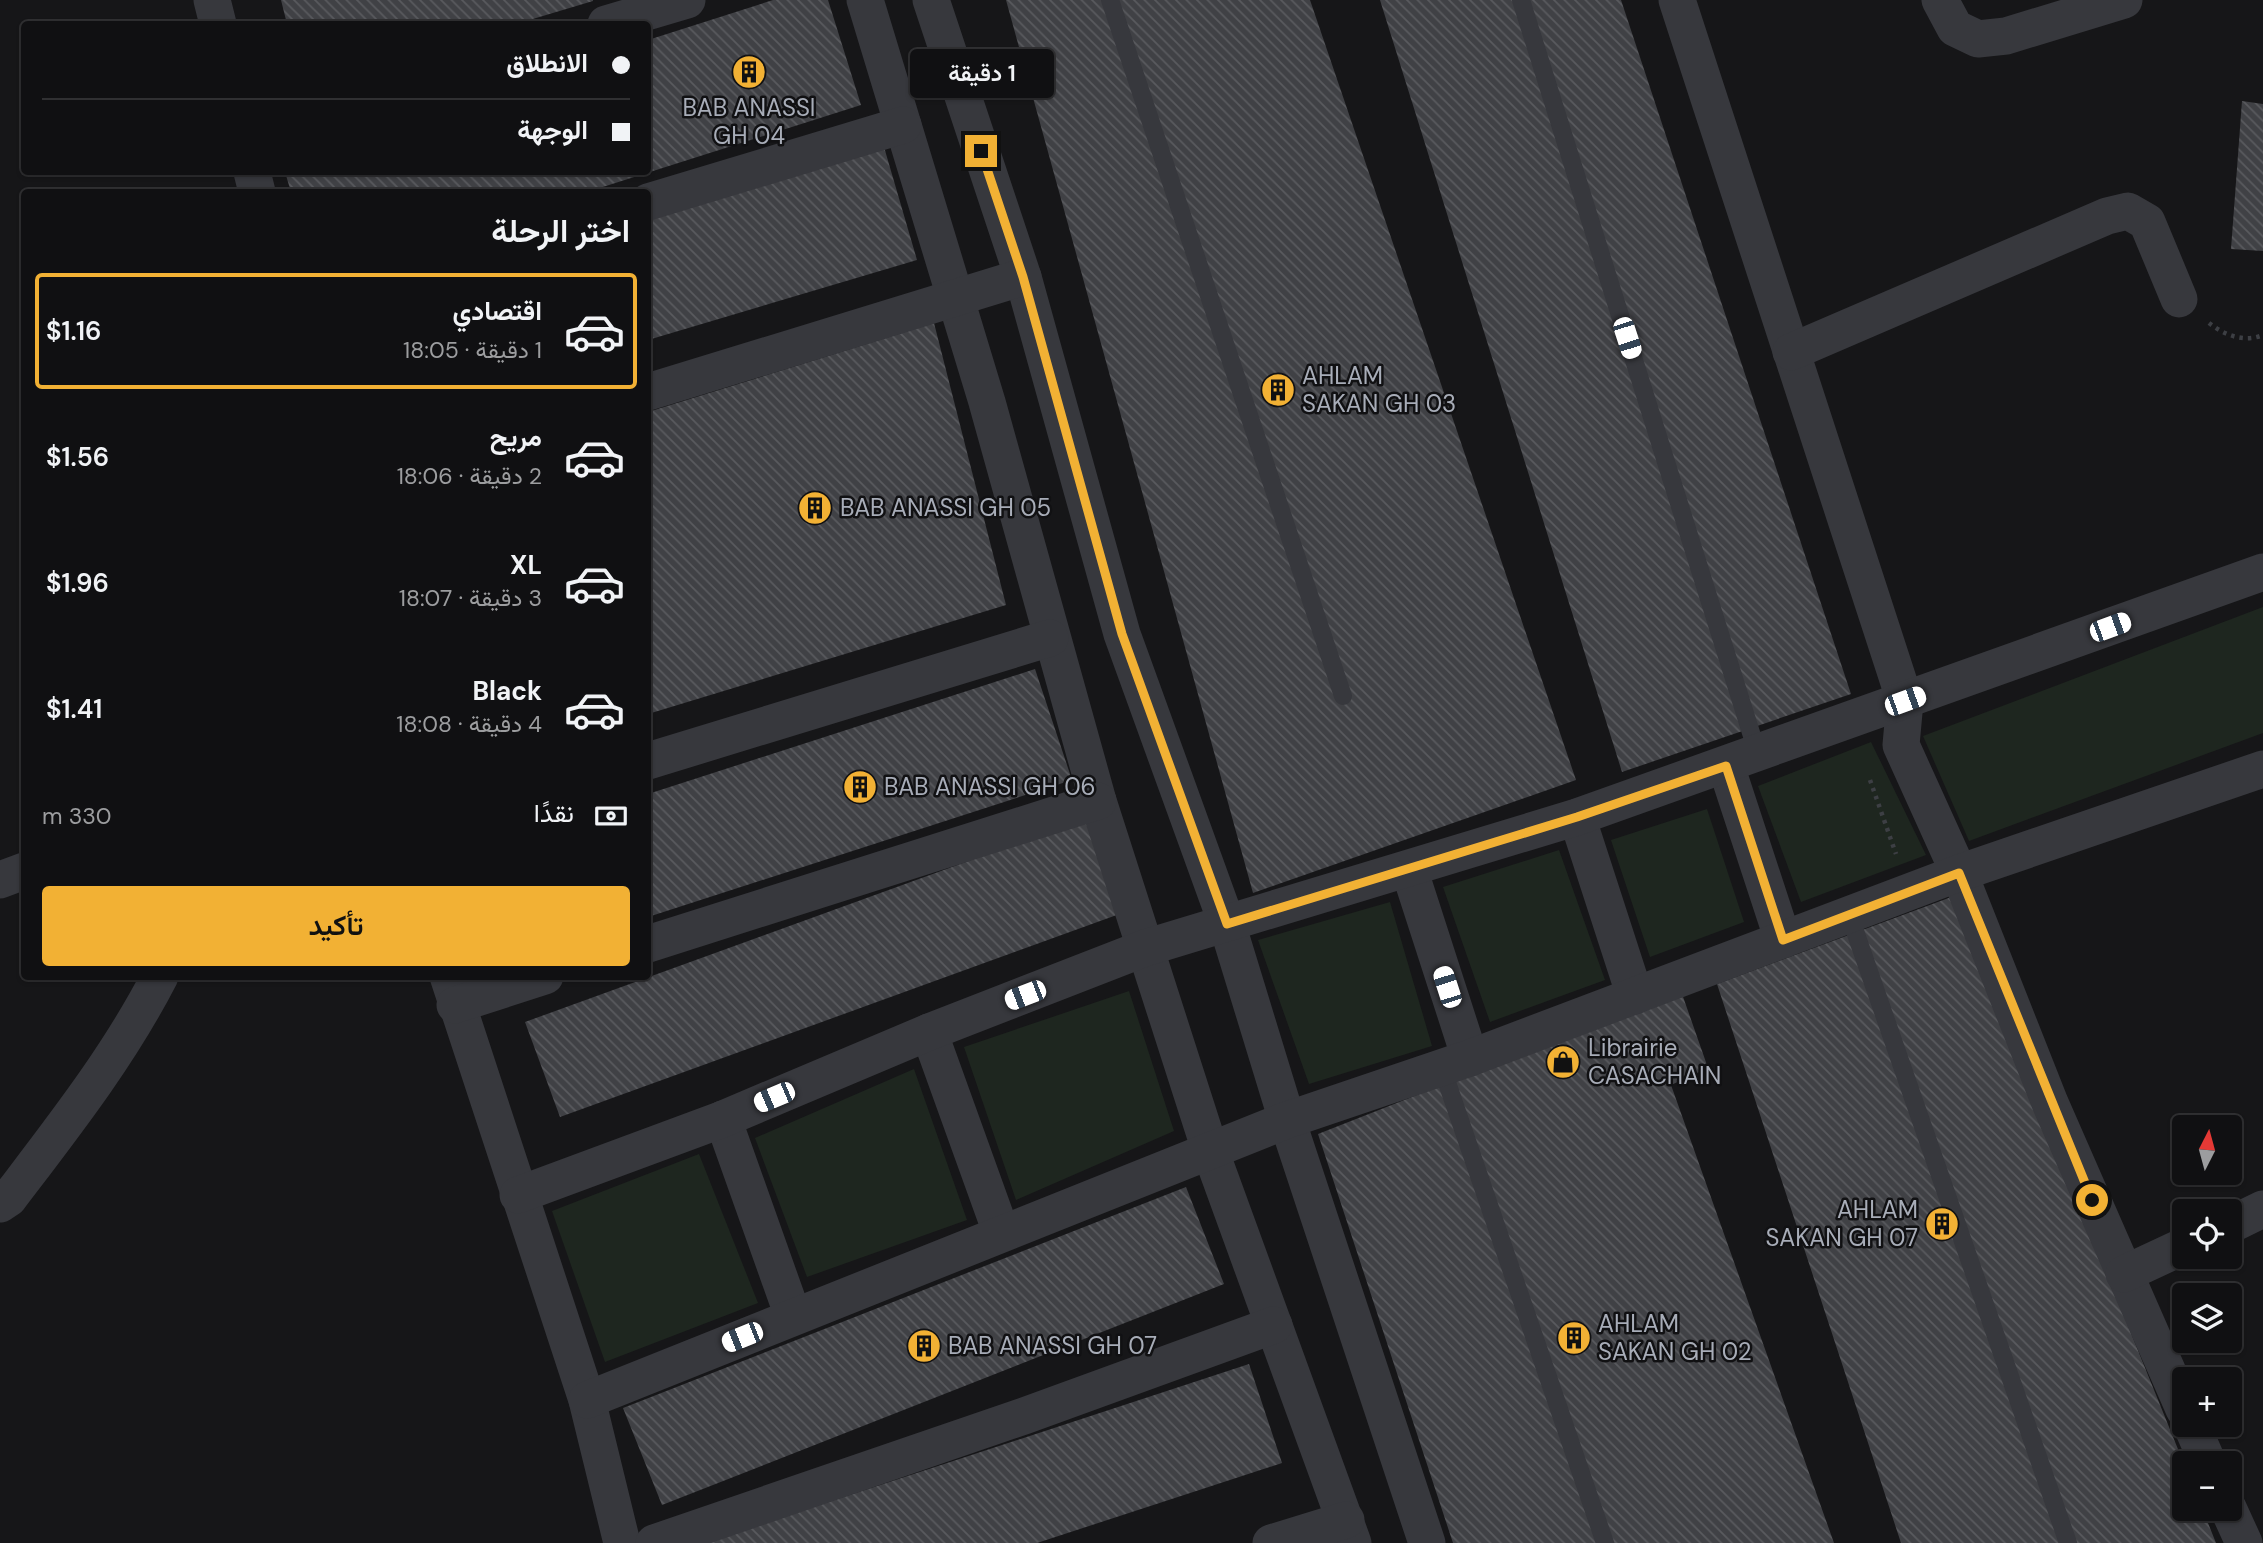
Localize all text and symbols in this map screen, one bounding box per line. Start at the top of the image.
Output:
text: الانطلاق [506,46,588,80]
callout: 1 دقيقة [909,50,1053,99]
building icon: BAB ANASSI GH 04 [730,53,768,91]
text: 1 دقيقة [948,58,1016,88]
place label: BAB ANASSI GH 04 [683,92,815,151]
text: الوجهة [517,113,588,147]
route end [965,135,997,167]
text: اختر الرحلة [491,210,630,252]
text: اقتصادي [453,294,542,328]
icon: car [563,300,626,363]
text: $1.16 [46,314,101,348]
car [1611,315,1644,361]
text: 1 دقيقة · 18:05 [403,335,542,365]
place label: AHLAM SAKAN GH 03 [1302,360,1456,419]
building icon: AHLAM SAKAN GH 03 [1259,371,1297,409]
text: مريح [490,420,542,454]
icon: car [563,426,626,489]
text: $1.56 [46,440,109,474]
text: 2 دقيقة · 18:06 [397,461,542,491]
building icon: BAB ANASSI GH 05 [796,489,834,527]
place label: BAB ANASSI GH 05 [840,492,1051,523]
text: XL [510,548,542,582]
icon: car [563,552,626,615]
text: $1.96 [46,566,109,600]
text: 3 دقيقة · 18:07 [399,583,542,613]
car [2087,610,2134,644]
text: Black [472,674,542,708]
icon: car [563,678,626,741]
car [1882,684,1929,718]
text: $1.41 [46,692,102,726]
text: 4 دقيقة · 18:08 [396,709,542,739]
building icon: BAB ANASSI GH 06 [841,768,879,806]
place label: BAB ANASSI GH 06 [884,771,1096,802]
text: نقدًا [534,796,574,830]
icon: cash [592,797,630,835]
text: 330 m [42,801,112,831]
button: تأكيد [42,886,630,966]
car [1431,964,1464,1010]
car [1002,978,1049,1012]
place label: Librairie CASACHAIN [1588,1032,1721,1091]
shop icon: Librairie CASACHAIN [1544,1043,1582,1081]
car [751,1079,798,1115]
north arrow [2172,1115,2242,1185]
map controls [2172,1115,2242,1521]
route start [2076,1184,2108,1216]
place label: AHLAM SAKAN GH 07 [1765,1194,1918,1253]
button: locate [2172,1199,2242,1269]
building icon: AHLAM SAKAN GH 07 [1923,1205,1961,1243]
button: layers [2172,1283,2242,1353]
place label: AHLAM SAKAN GH 02 [1598,1308,1752,1367]
car [719,1319,766,1355]
building icon: AHLAM SAKAN GH 02 [1555,1319,1593,1357]
building icon: BAB ANASSI GH 07 [905,1327,943,1365]
place label: BAB ANASSI GH 07 [948,1330,1157,1361]
button: + [2172,1367,2242,1437]
button: − [2172,1451,2242,1521]

